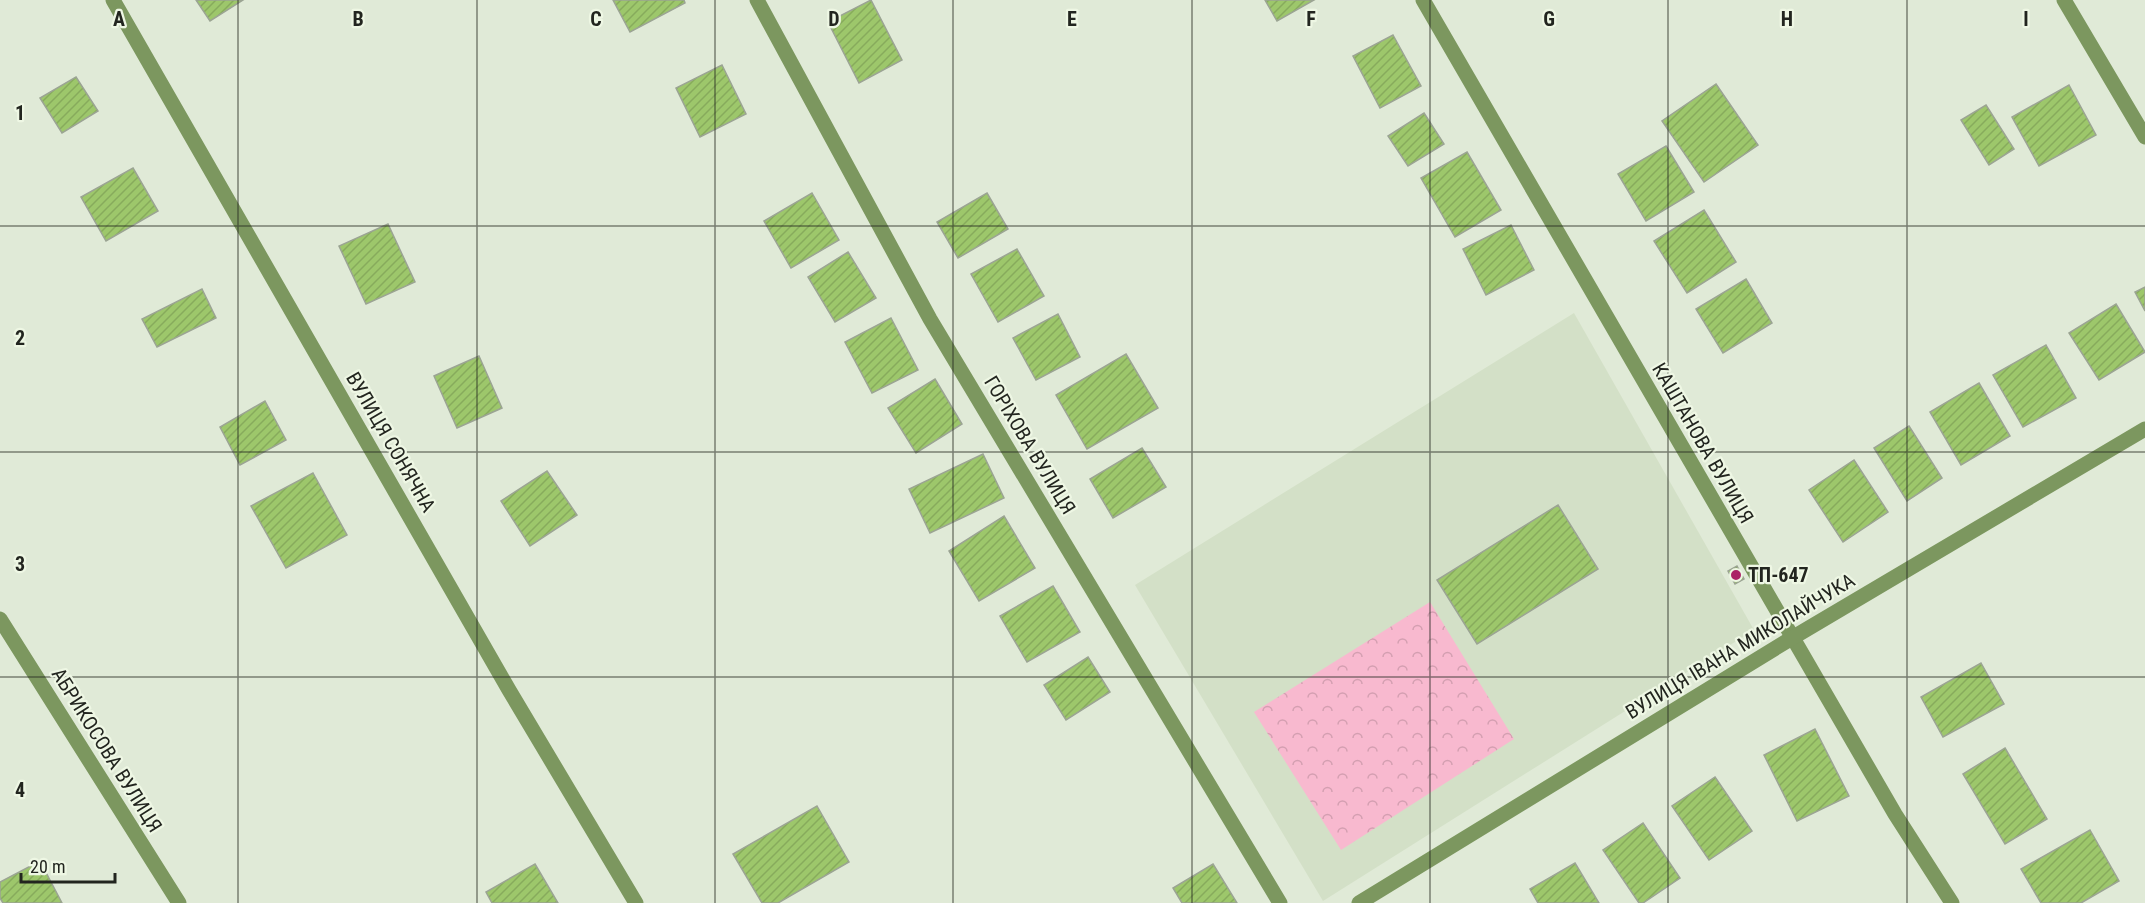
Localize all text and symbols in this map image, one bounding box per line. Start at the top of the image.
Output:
text: A [113,7,125,31]
text: B [352,7,364,31]
text: C [590,7,602,31]
text: D [828,7,840,31]
text: E [1067,7,1077,31]
text: F [1306,7,1316,31]
text: G [1543,7,1555,31]
text: H [1781,7,1793,31]
text: I [2023,7,2029,31]
text: 1 [15,101,25,125]
text: 2 [15,326,25,350]
street label: КАШТАНОВА ВУЛИЦЯ [1647,358,1759,528]
street label: ВУЛИЦЯ СОНЯЧНА [341,368,441,517]
street label: ГОРІХОВА ВУЛИЦЯ [979,371,1081,519]
text: 3 [15,552,25,576]
place label: ТП-647 [1748,563,1809,587]
street label: ВУЛИЦЯ ІВАНА МИКОЛАЙЧУКА [1621,568,1859,724]
marker: ТП-647 [1729,568,1743,582]
street label: АБРИКОСОВА ВУЛИЦЯ [47,663,167,837]
text: 4 [15,778,25,802]
scale bar [21,846,116,884]
text: 20 m [30,856,65,877]

